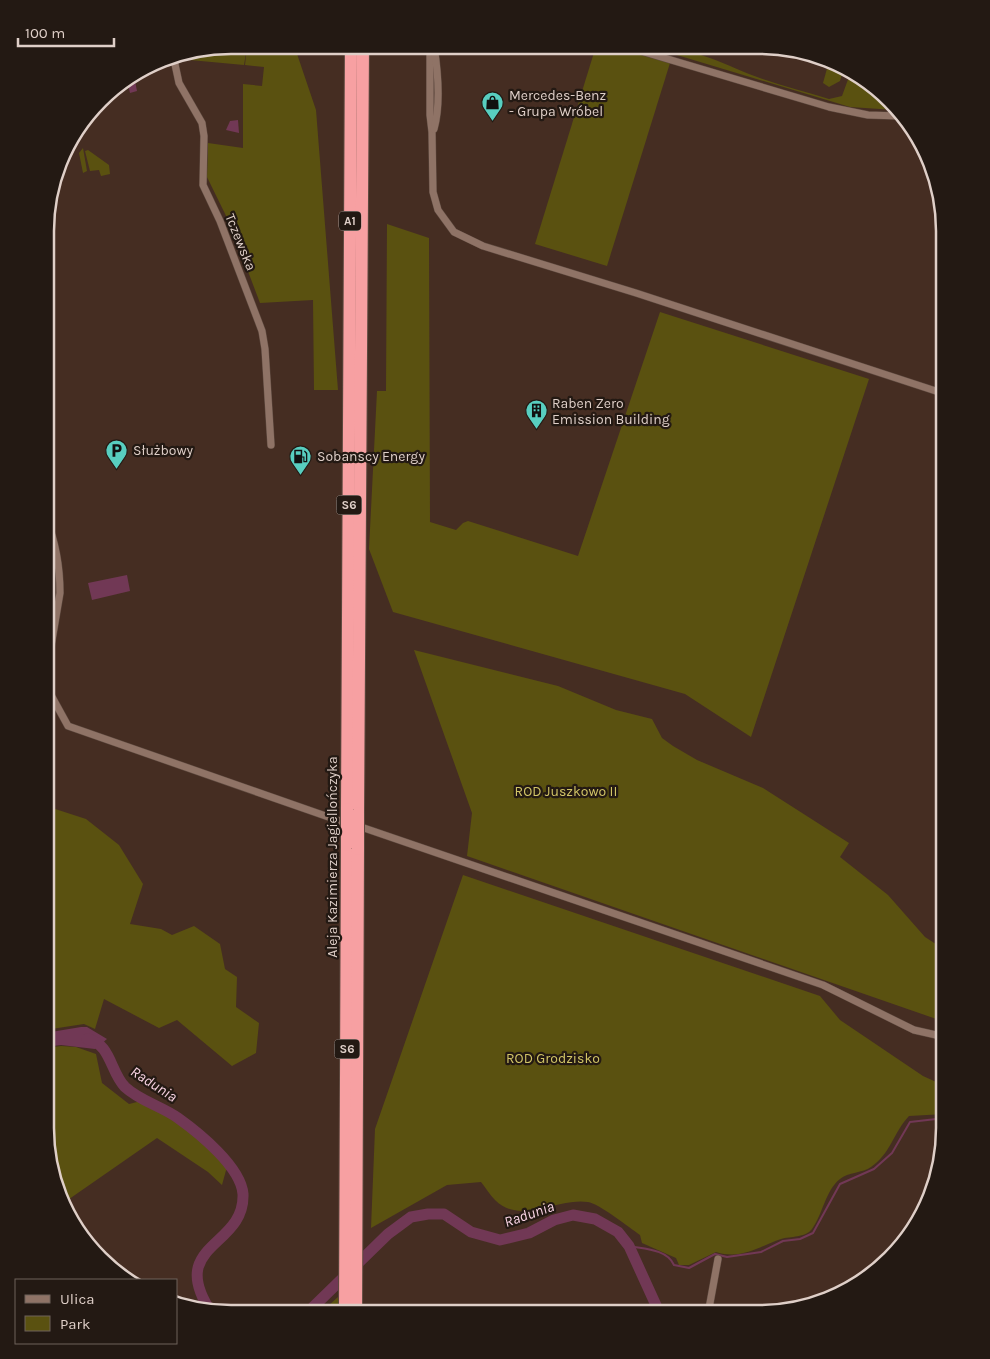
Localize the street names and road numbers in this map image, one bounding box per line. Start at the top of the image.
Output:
street label: Tczewska [221,211,260,273]
road number: A1 [339,212,361,230]
road number: S6 [336,496,362,514]
street label: Aleja Kazimierza Jagiellończyka [324,756,341,958]
road number: S6 [334,1040,360,1058]

